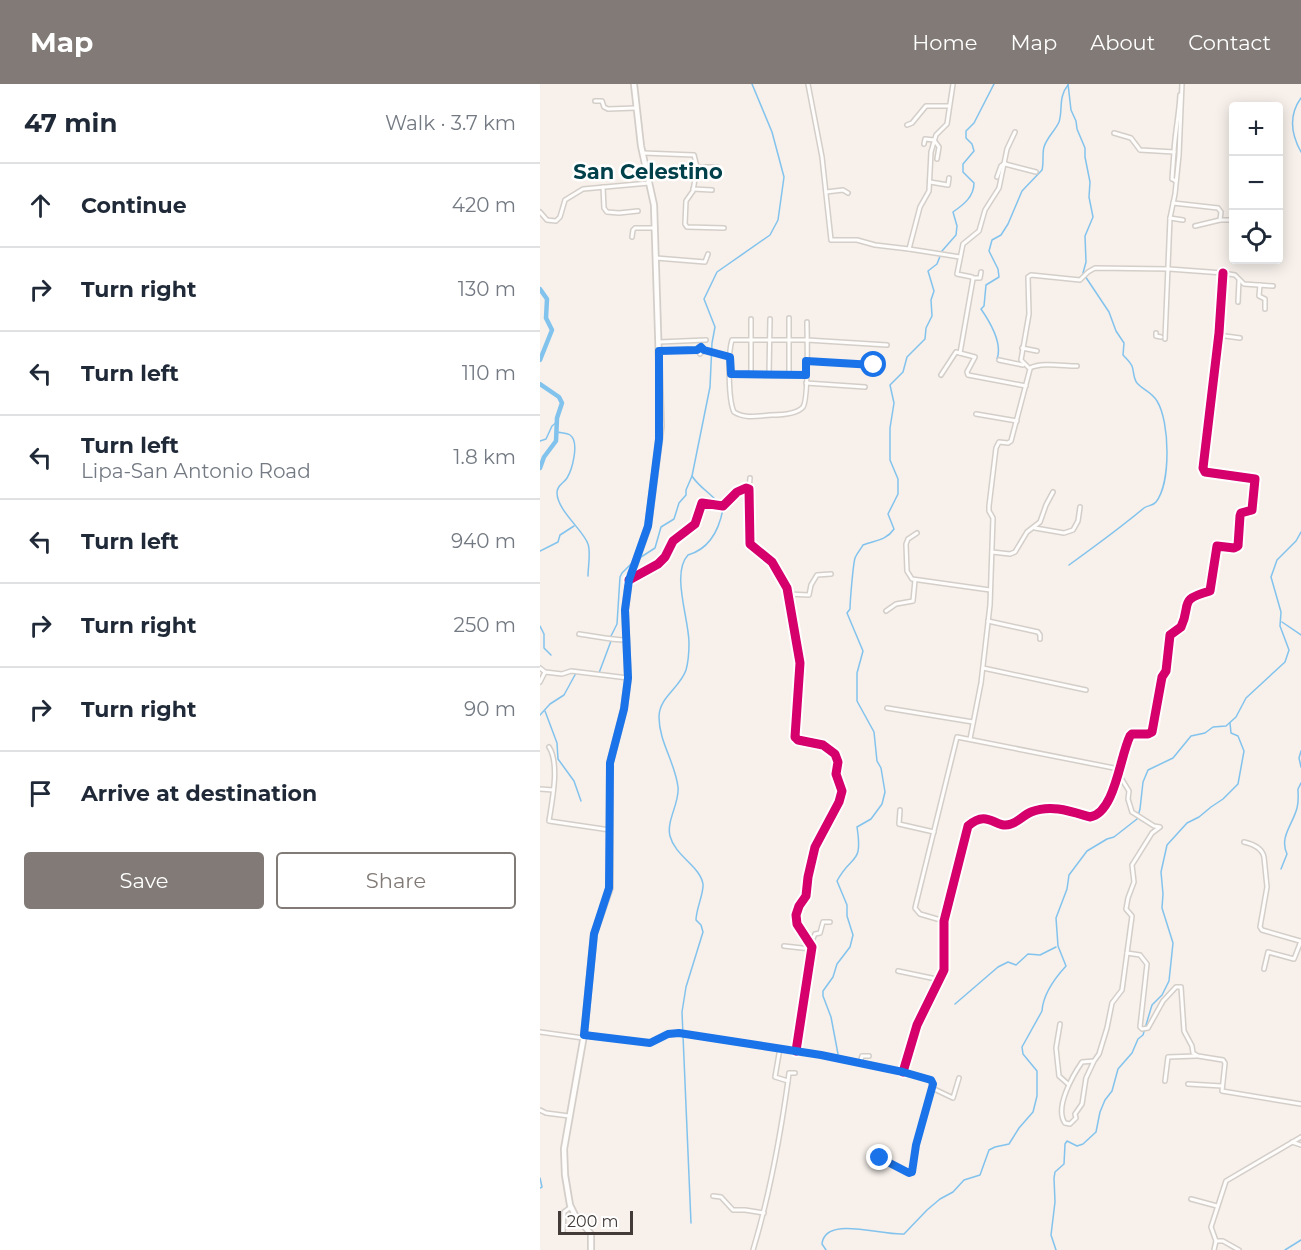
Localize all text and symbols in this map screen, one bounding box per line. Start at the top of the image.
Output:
text: Map [30,25,93,59]
text: Home [912,30,977,55]
text: Map [1010,30,1057,55]
text: About [1090,30,1155,55]
text: Contact [1188,30,1271,55]
map controls [1229,102,1283,264]
button: + [1229,102,1283,156]
text: 47 min [24,107,117,139]
text: Walk · 3.7 km [385,111,516,135]
button: − [1229,156,1283,210]
district label: San Celestino [573,159,723,184]
icon: ahead [24,189,57,222]
text: Continue [81,192,187,219]
text: 420 m [452,193,516,217]
button: locate [1229,210,1283,264]
icon: right [24,273,57,306]
text: Turn right [81,276,196,303]
text: 130 m [458,277,516,301]
route start [860,351,886,377]
icon: left [24,357,57,390]
text: Turn left [81,360,179,387]
text: 110 m [462,361,516,385]
text: Turn left [81,432,179,459]
icon: left [24,441,57,474]
text: 1.8 km [453,445,516,469]
text: Lipa-San Antonio Road [81,459,311,483]
icon: left [24,525,57,558]
text: Turn left [81,528,179,555]
text: 940 m [451,529,516,553]
icon: right [24,609,57,642]
text: Turn right [81,612,196,639]
text: 250 m [454,613,516,637]
icon: right [24,693,57,726]
text: Turn right [81,696,196,723]
text: 90 m [464,697,516,721]
icon: arrive [24,777,57,810]
text: Arrive at destination [81,780,317,807]
button: Save [24,852,264,909]
button: Share [276,852,516,909]
route end [866,1144,892,1170]
scale bar [558,1208,633,1236]
text: 200 m [567,1212,618,1231]

